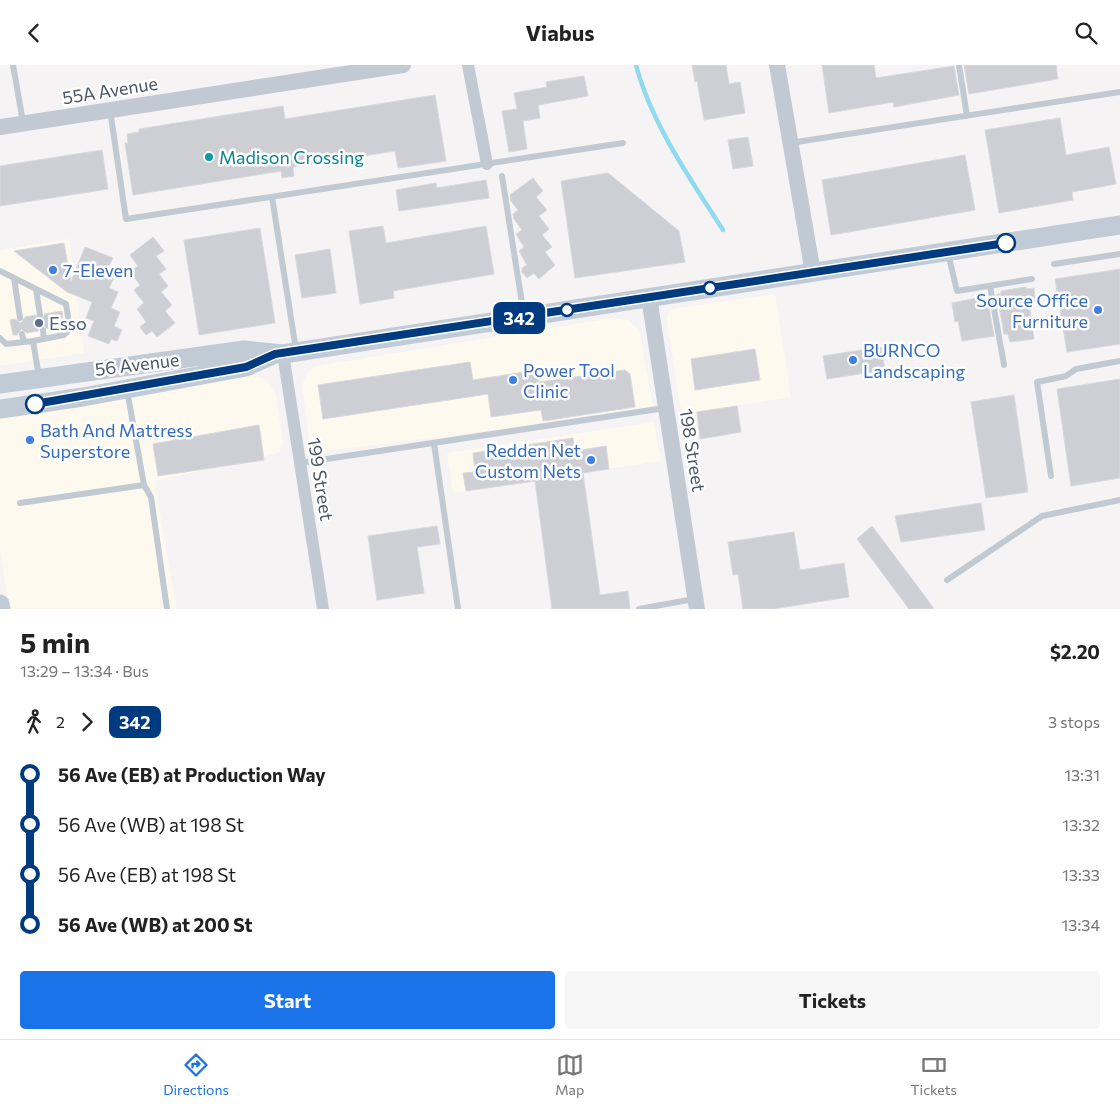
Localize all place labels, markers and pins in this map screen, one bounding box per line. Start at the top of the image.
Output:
place label: Madison Crossing [219,146,364,168]
marker: Madison Crossing [203,151,215,163]
unlabelled marker [996,233,1016,253]
place label: 7-Eleven [63,259,133,281]
marker: 7-Eleven [47,264,59,276]
unlabelled marker [703,281,717,295]
place label: Source Office Furniture [976,289,1088,332]
unlabelled marker [560,303,574,317]
marker: Source Office Furniture [1092,304,1104,316]
place label: Esso [49,312,87,334]
marker: Esso [33,317,45,329]
place label: BURNCO Landscaping [863,339,966,382]
marker: BURNCO Landscaping [847,354,859,366]
place label: Power Tool Clinic [523,359,615,402]
marker: Power Tool Clinic [507,374,519,386]
unlabelled marker [25,394,45,414]
place label: Bath And Mattress Superstore [40,419,193,462]
marker: Bath And Mattress Superstore [24,434,36,446]
place label: Redden Net Custom Nets [475,439,581,482]
marker: Redden Net Custom Nets [585,454,597,466]

